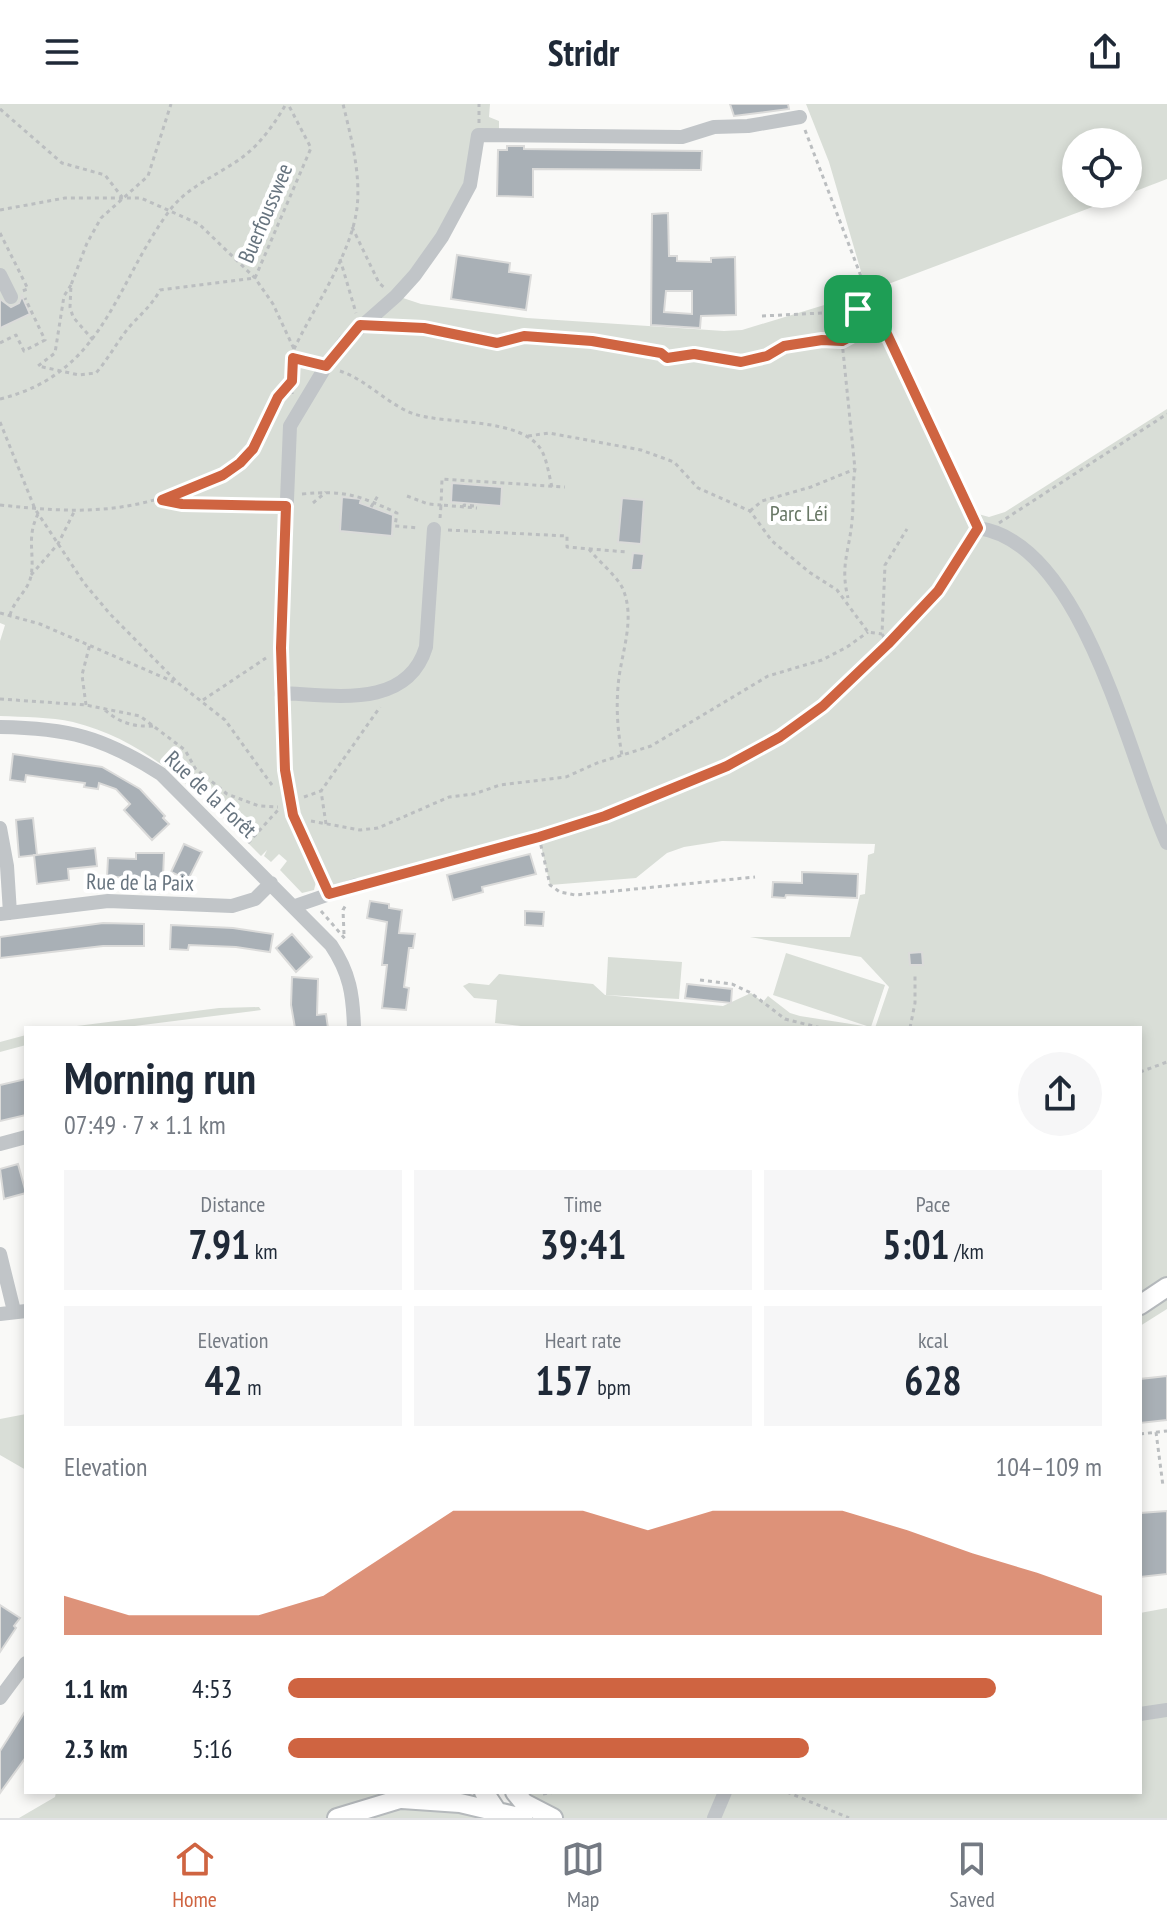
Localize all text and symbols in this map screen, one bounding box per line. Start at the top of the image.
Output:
text: Stridr [548,29,619,76]
icon: menu [40,30,84,74]
icon: share [1083,30,1127,74]
map controls [1062,128,1142,208]
button: locate [1062,128,1142,208]
street label: Buerfousswee [232,159,298,267]
pin [824,275,892,343]
icon: arrive [836,287,880,331]
park label: Parc Léi [770,499,828,527]
street label: Rue de la Forêt [159,744,263,844]
street label: Rue de la Paix [86,867,194,897]
text: Morning run [64,1049,256,1106]
button: share [1018,1052,1102,1136]
text: 07:49 · 7 × 1.1 km [64,1108,226,1141]
text: Distance [201,1190,265,1218]
text: Time [564,1190,602,1218]
text: Pace [916,1190,950,1218]
text: 7.91 [188,1218,250,1270]
text: 39:41 [540,1218,626,1270]
text: 5:01 [882,1218,950,1270]
text: km [250,1237,278,1265]
text: /km [950,1237,984,1265]
text: Elevation [198,1326,268,1354]
text: Heart rate [545,1326,621,1354]
text: kcal [918,1326,948,1354]
text: 42 [204,1354,243,1406]
text: 157 [535,1354,593,1406]
text: 628 [904,1354,962,1406]
text: m [243,1373,262,1401]
text: bpm [593,1373,631,1401]
text: Elevation [64,1450,147,1483]
text: 104–109 m [996,1450,1102,1483]
text: 1.1 km [64,1672,128,1705]
text: 4:53 [192,1672,232,1705]
text: 2.3 km [64,1732,128,1765]
text: 5:16 [192,1732,232,1765]
tab: Home [172,1837,217,1913]
tab: Map [561,1837,605,1913]
tab: Saved [949,1837,995,1913]

